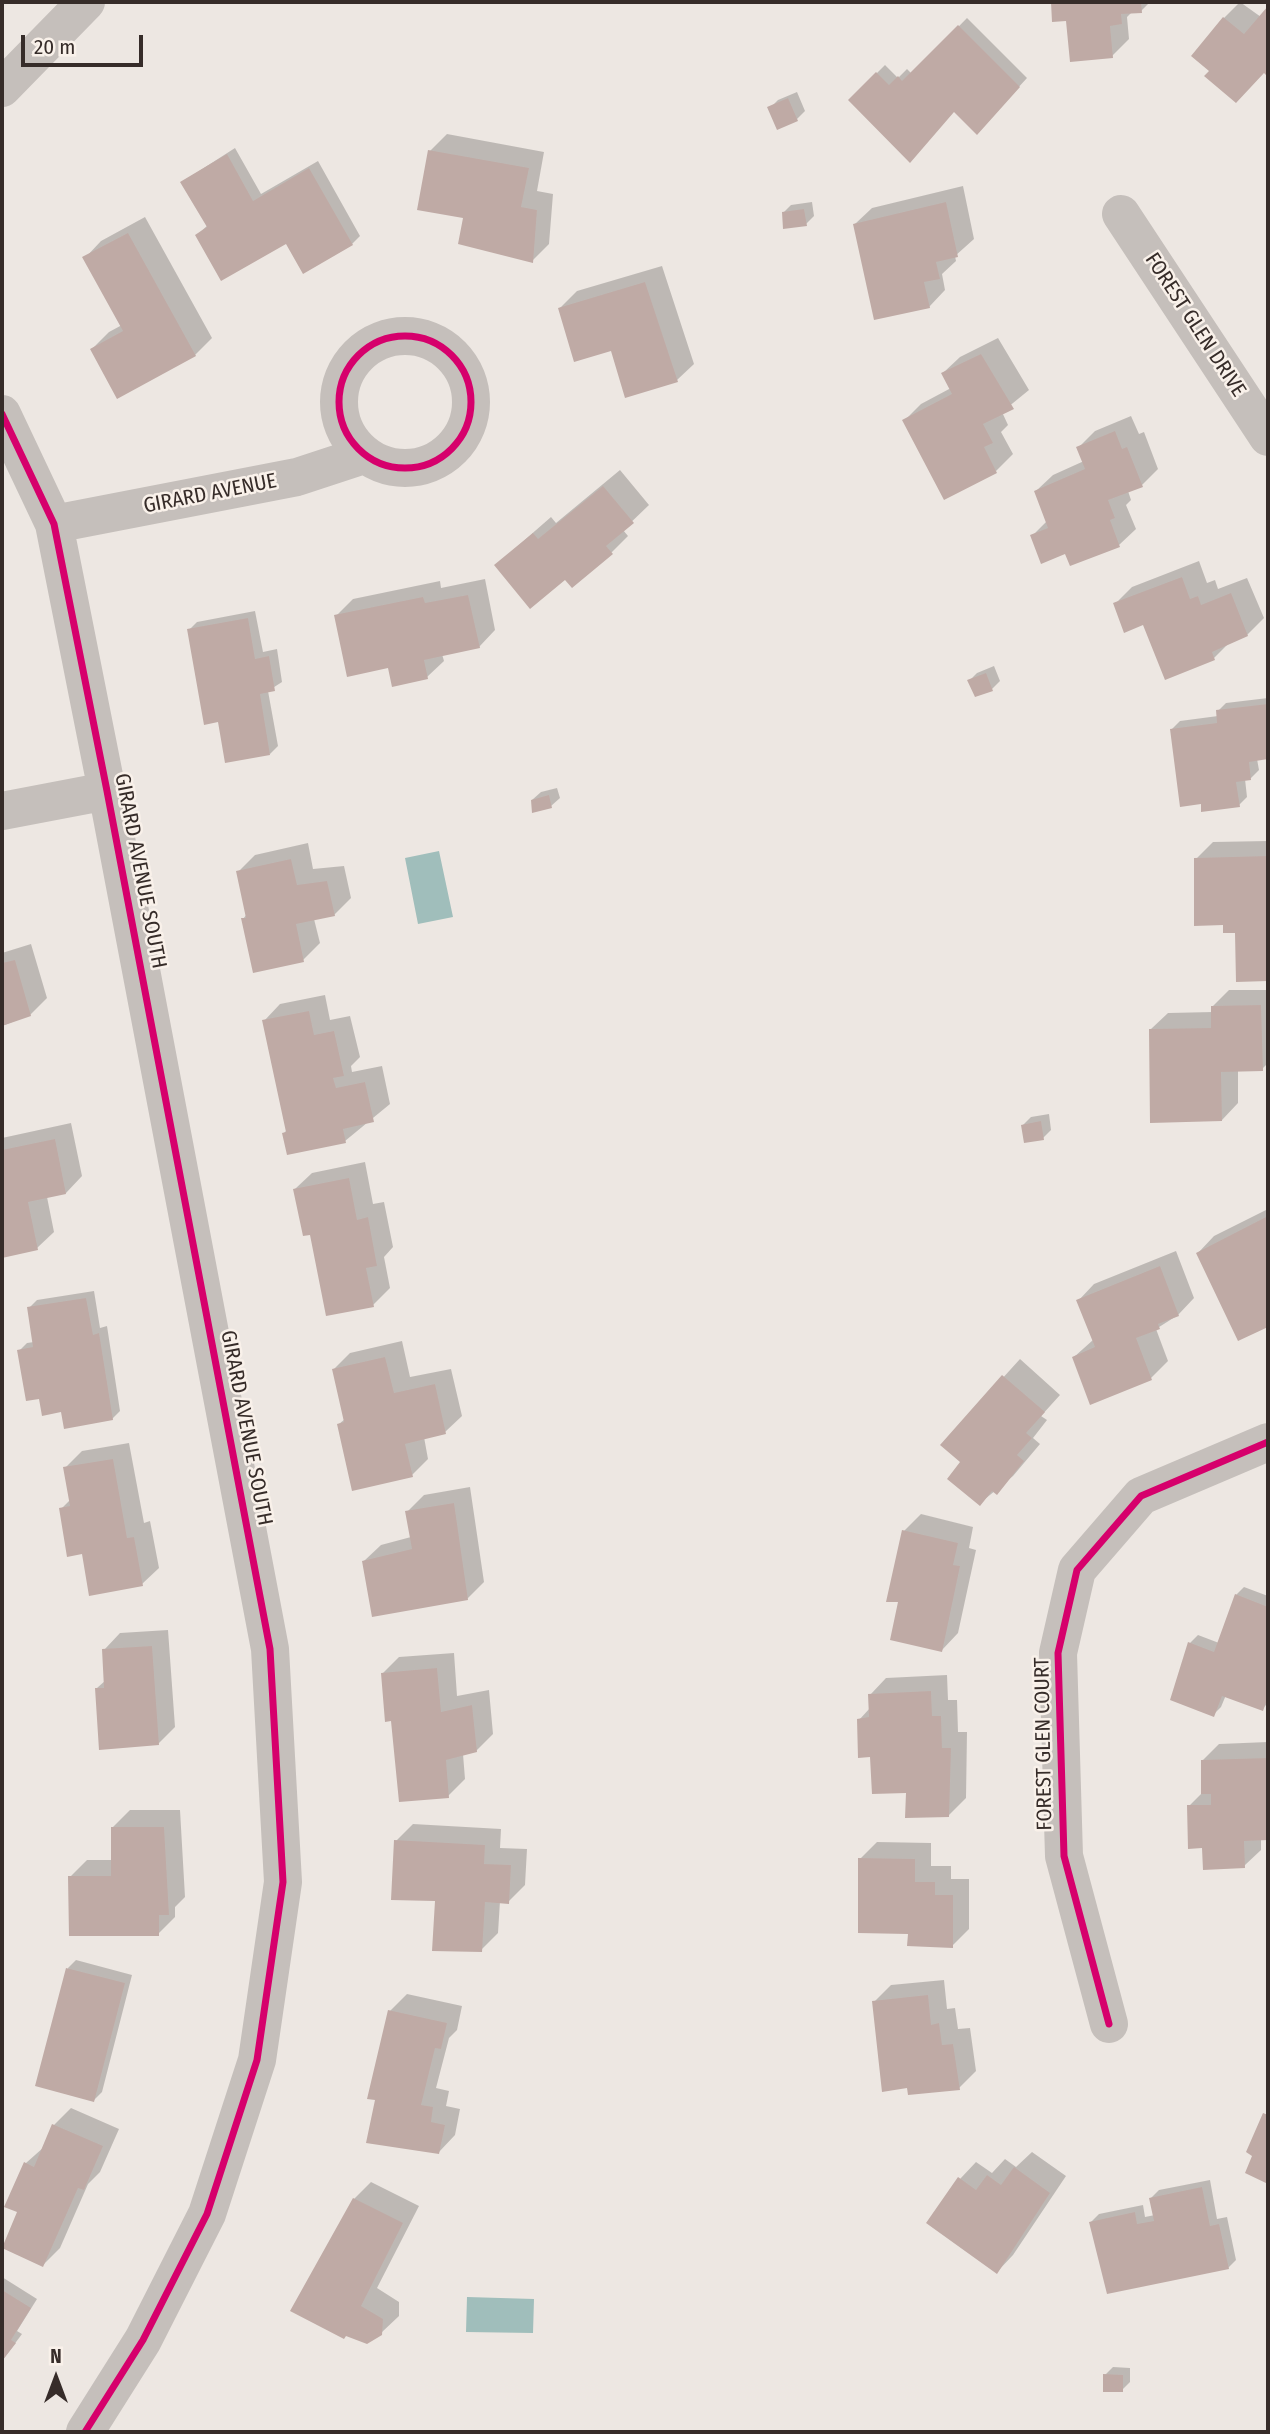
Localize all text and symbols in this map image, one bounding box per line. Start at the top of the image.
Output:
scale bar [24,21,147,65]
text: 20 m [34,34,75,60]
street label: FOREST GLEN DRIVE [1139,248,1251,402]
street label: GIRARD AVENUE [141,469,279,519]
street label: GIRARD AVENUE SOUTH [109,771,171,971]
street label: GIRARD AVENUE SOUTH [215,1328,277,1528]
street label: FOREST GLEN COURT [1030,1657,1058,1831]
north arrow [21,2343,91,2413]
text: N [50,2345,62,2368]

